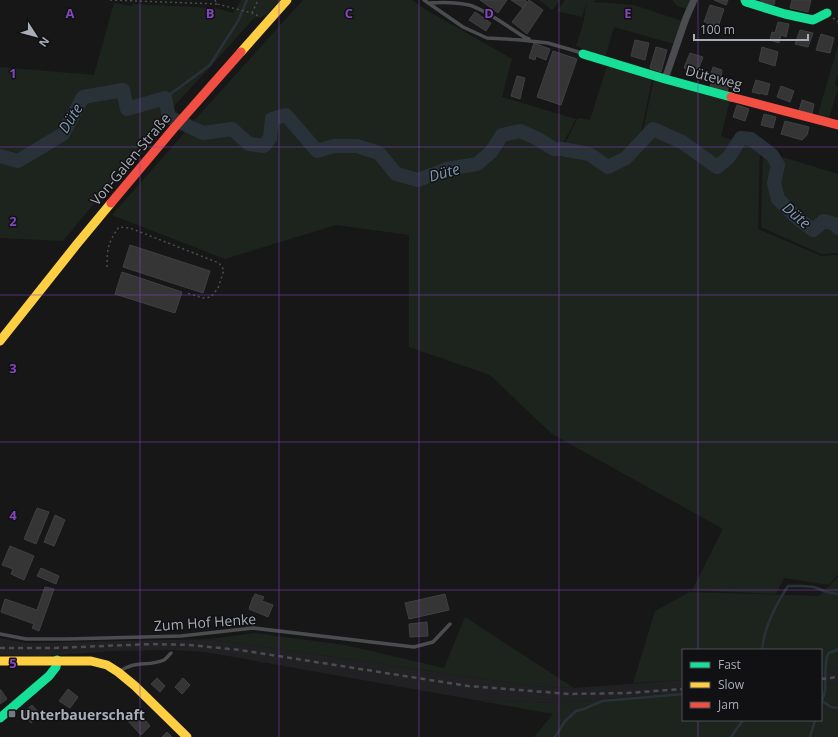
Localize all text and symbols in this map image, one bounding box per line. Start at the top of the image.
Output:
text: A [66,4,75,22]
text: B [206,4,215,22]
text: C [345,4,353,22]
text: D [484,4,494,22]
text: E [624,4,632,22]
north arrow [16,16,56,56]
scale bar [694,16,808,42]
text: 100 m [700,21,735,38]
text: N [36,34,53,50]
street label: Düteweg [684,60,745,94]
text: 1 [9,64,17,82]
water label: Düte [53,99,87,136]
street label: Von-Galen-Straße [86,109,174,209]
water label: Düte [426,158,462,186]
water label: Düte [779,197,816,233]
text: 2 [9,212,17,230]
text: 3 [9,359,17,377]
text: 4 [9,506,17,524]
street label: Zum Hof Henke [153,609,257,635]
legend [682,649,822,721]
text: 5 [9,654,17,672]
text: Fast [718,656,741,673]
text: Slow [718,676,745,693]
text: Jam [717,696,739,713]
place label: Unterbauerschaft [20,705,145,724]
marker: Unterbauerschaft [7,709,17,719]

